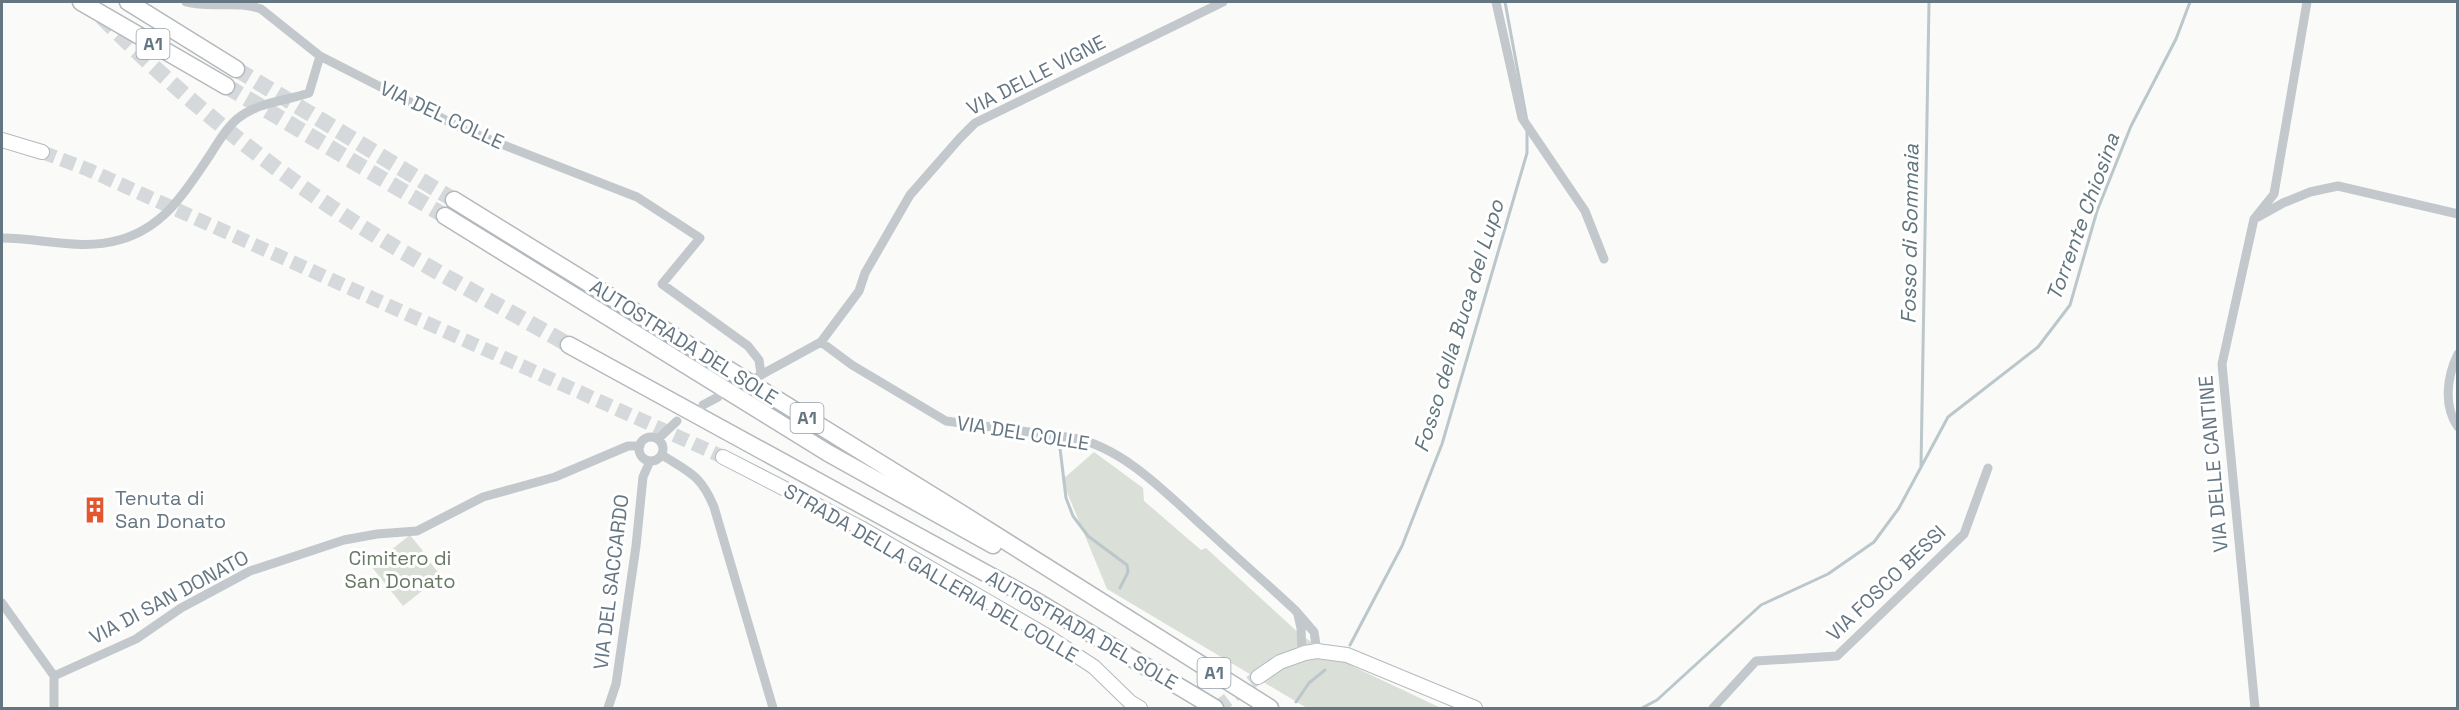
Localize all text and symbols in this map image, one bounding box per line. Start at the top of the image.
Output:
road number: A1 [136,29,170,59]
street label: VIA DELLE VIGNE [962,29,1110,121]
street label: VIA DEL COLLE [376,75,508,155]
water label: Torrente Chiosina [2040,128,2126,304]
water label: Fosso di Sommaia [1894,143,1925,324]
water label: Fosso della Buca del Lupo [1407,195,1510,455]
street label: AUTOSTRADA DEL SOLE [585,273,783,411]
street label: VIA DELLE CANTINE [2192,375,2234,553]
road number: A1 [790,403,824,433]
street label: VIA DEL COLLE [955,410,1091,456]
street label: STRADA DELLA GALLERIA DEL COLLE [779,478,1083,668]
place label: Tenuta di San Donato [115,485,226,534]
street label: VIA DEL SACCARDO [587,493,635,671]
building icon: Tenuta di San Donato [80,495,110,525]
street label: VIA FOSCO BESSI [1821,519,1951,647]
street label: VIA DI SAN DONATO [85,544,253,650]
park label: Cimitero di San Donato [344,545,456,594]
street label: AUTOSTRADA DEL SOLE [981,564,1183,696]
road number: A1 [1198,658,1230,688]

